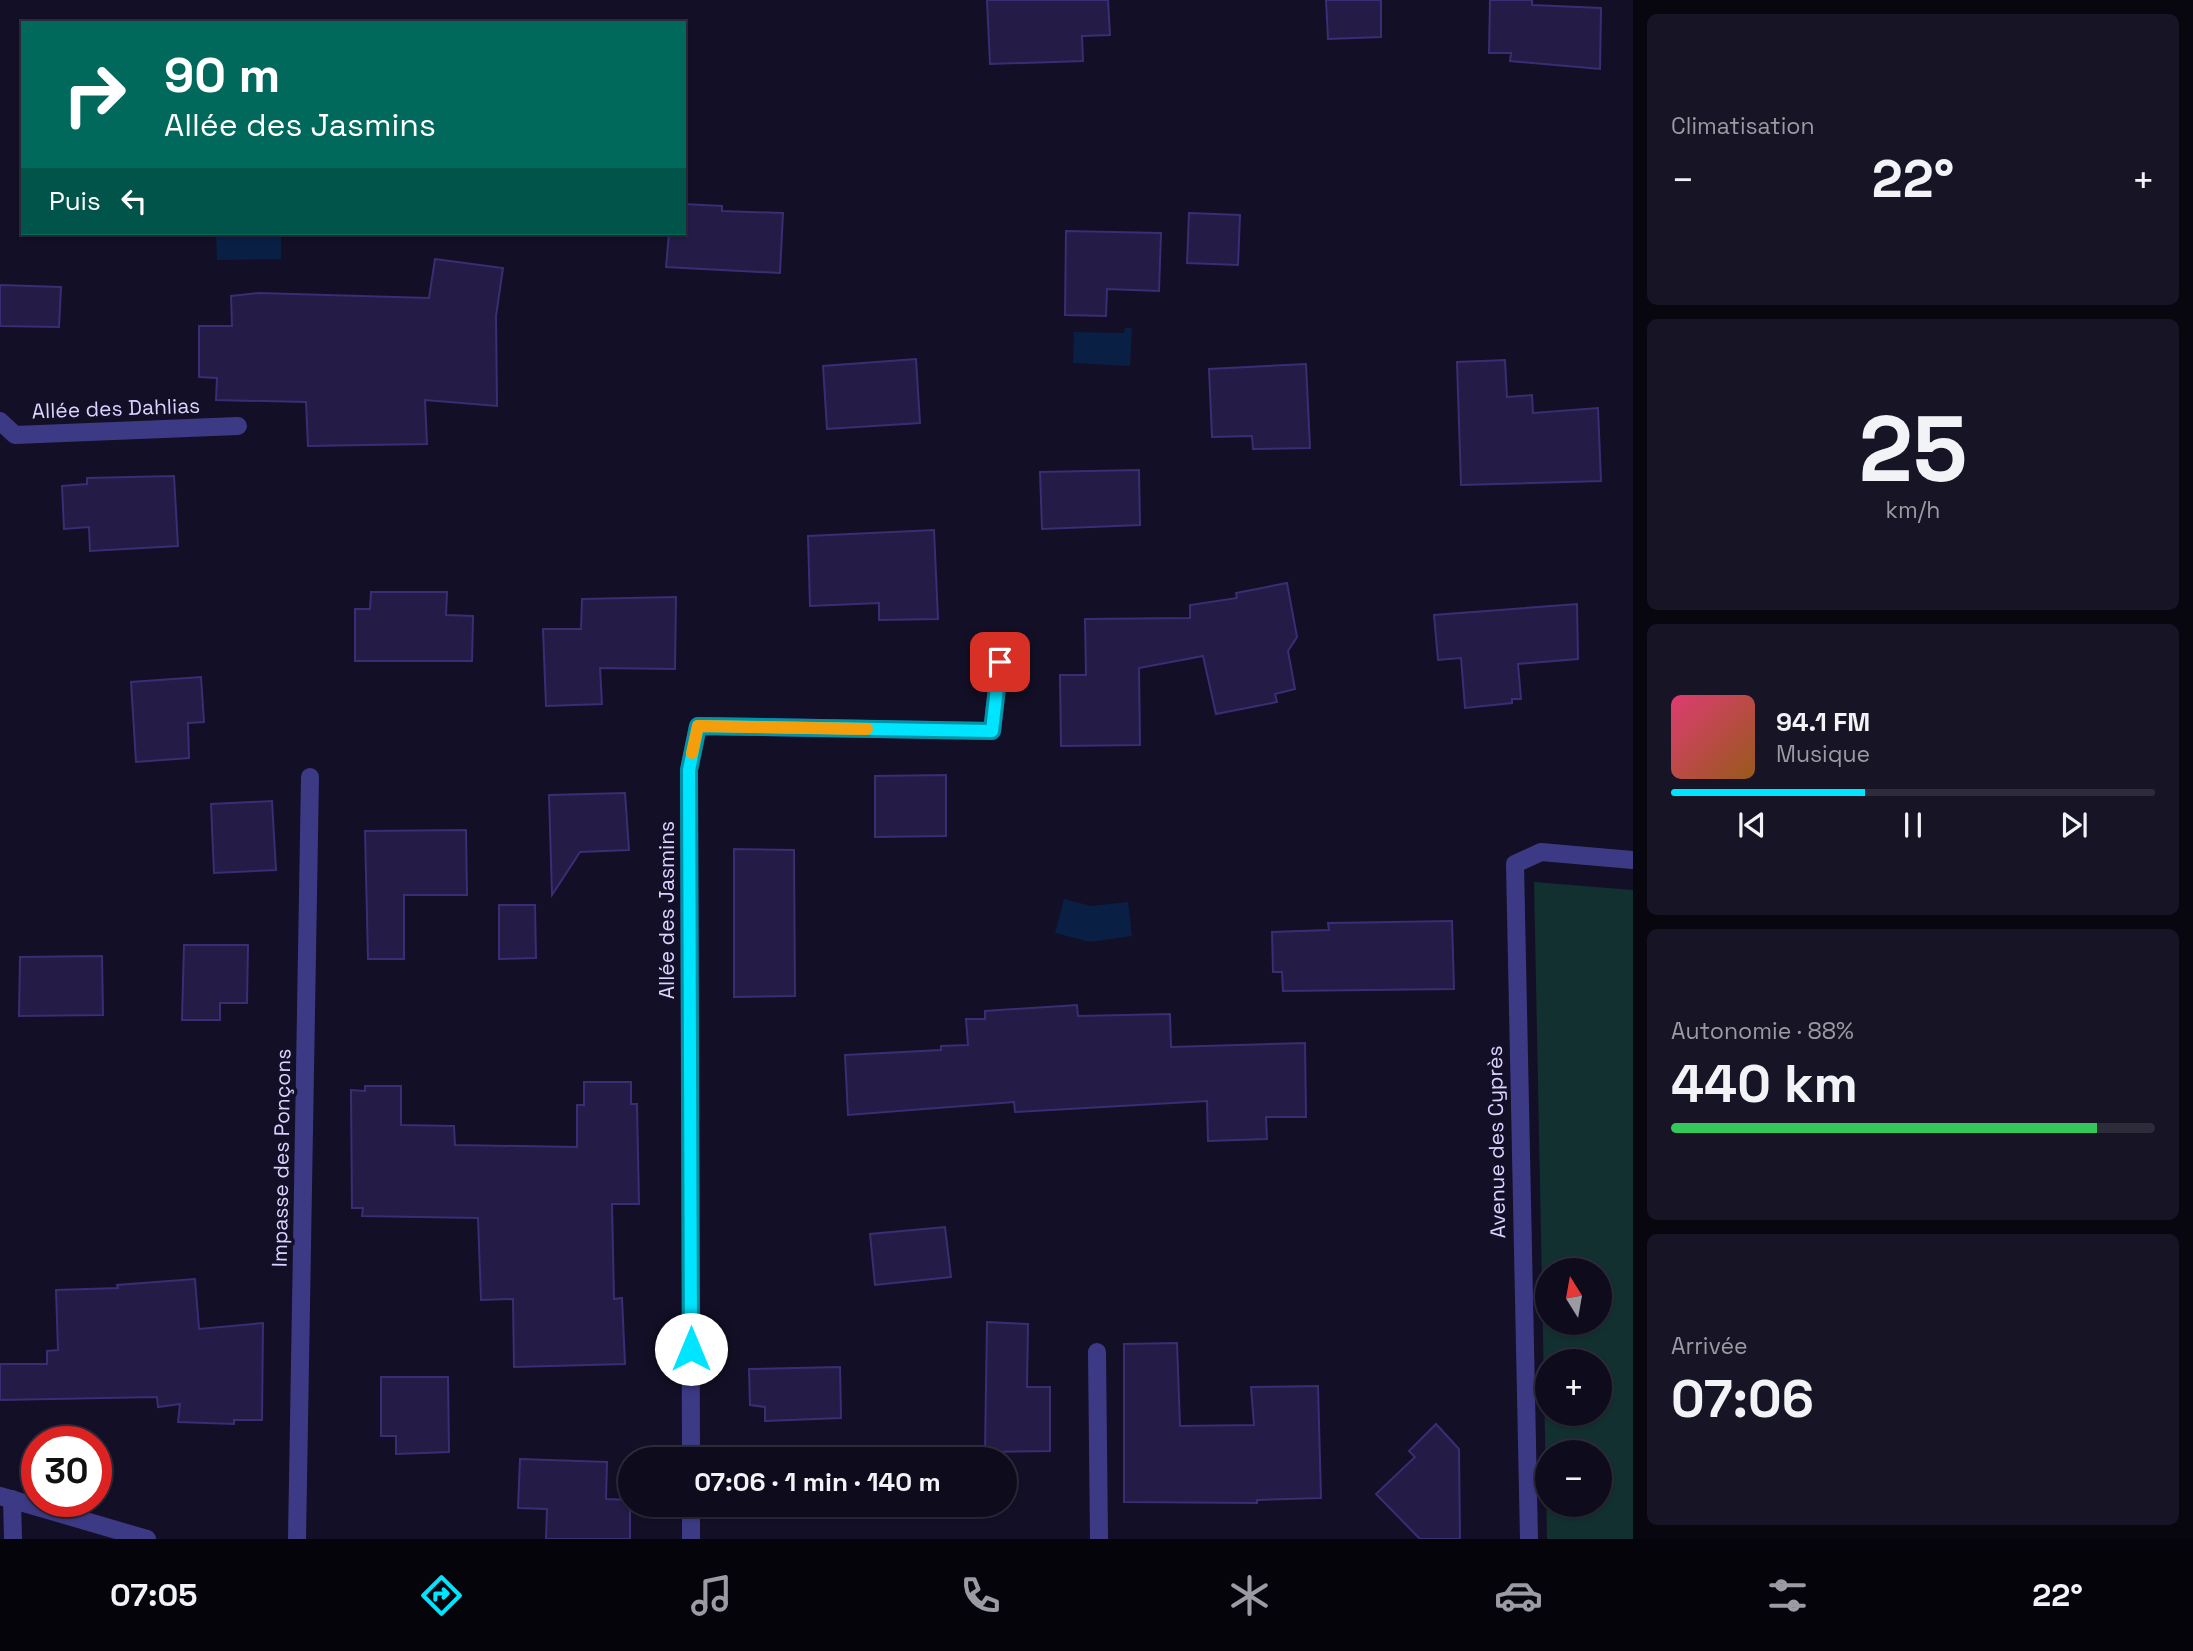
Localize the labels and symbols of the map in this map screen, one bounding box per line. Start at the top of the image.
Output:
street label: Allée des Dahlias [31,392,201,424]
pin [970,632,1030,692]
street label: Allée des Jasmins [653,821,680,999]
street label: Avenue des Cyprès [1481,1045,1511,1239]
street label: Impasse des Ponçons [266,1048,296,1268]
north arrow [1535,1258,1612,1335]
position arrow [654,1312,728,1386]
speed limit sign: 30 [21,1426,112,1517]

